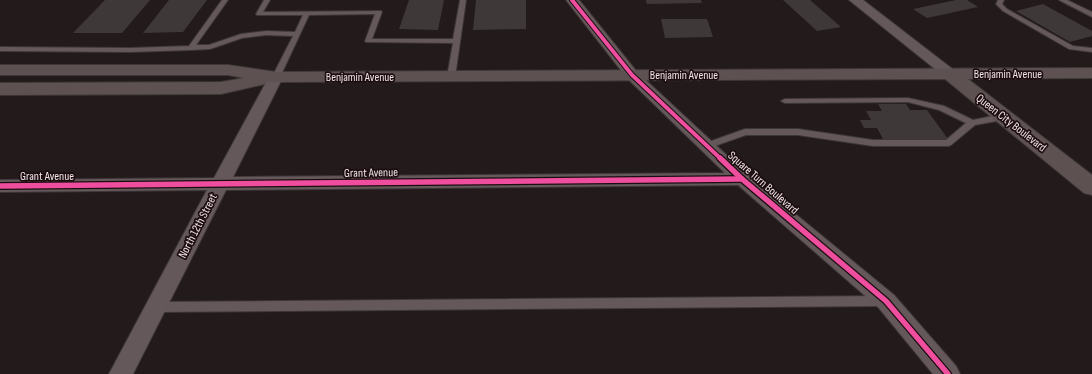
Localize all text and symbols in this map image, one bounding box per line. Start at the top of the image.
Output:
street label: Benjamin Avenue [974,67,1042,82]
street label: Benjamin Avenue [650,68,718,83]
street label: Benjamin Avenue [326,70,394,85]
street label: Queen City Boulevard [973,91,1049,155]
street label: Square Turn Boulevard [725,148,801,218]
street label: Grant Avenue [344,165,398,181]
street label: Grant Avenue [20,169,74,184]
street label: North 12th Street [175,191,221,261]

